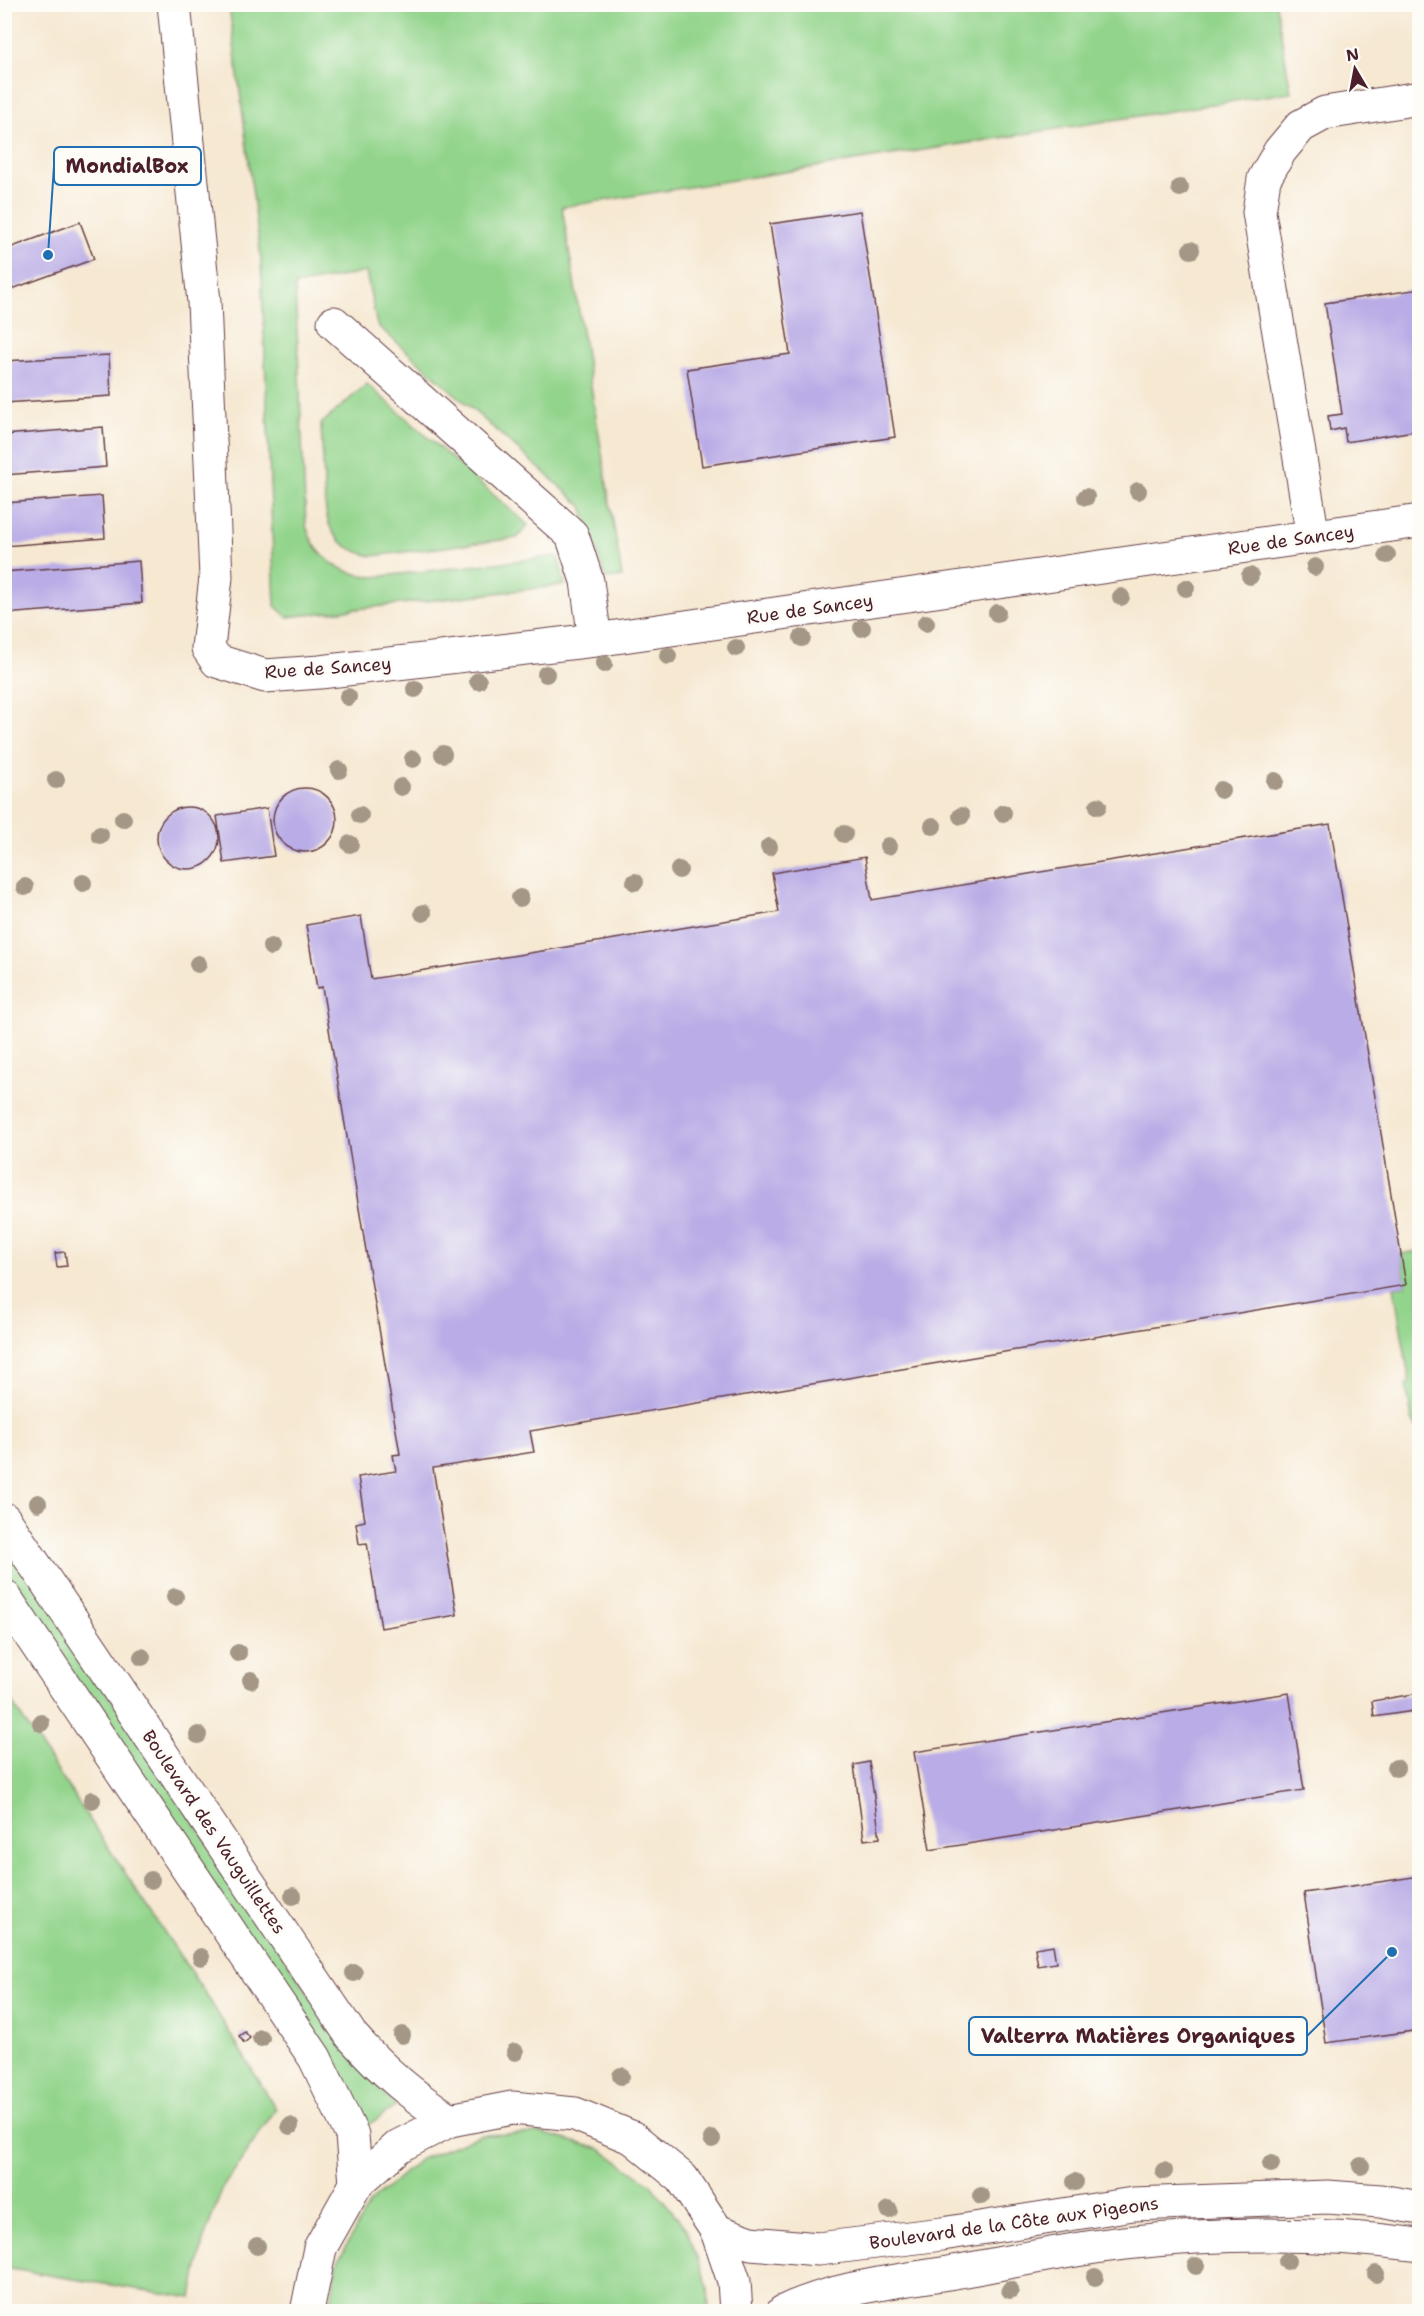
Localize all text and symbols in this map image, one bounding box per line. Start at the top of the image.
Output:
north arrow [1325,39,1385,99]
text: N [1344,43,1361,66]
callout: MondialBox [54,147,201,185]
text: MondialBox [66,153,188,179]
street label: Rue de Sancey [1226,519,1356,561]
street label: Rue de Sancey [745,588,875,630]
street label: Rue de Sancey [264,652,392,684]
street label: Boulevard des Vauguillettes [137,1725,291,1939]
callout: Valterra Matières Organiques [969,2017,1307,2055]
text: Valterra Matières Organiques [981,2023,1295,2049]
street label: Boulevard de la Côte aux Pigeons [868,2191,1160,2255]

